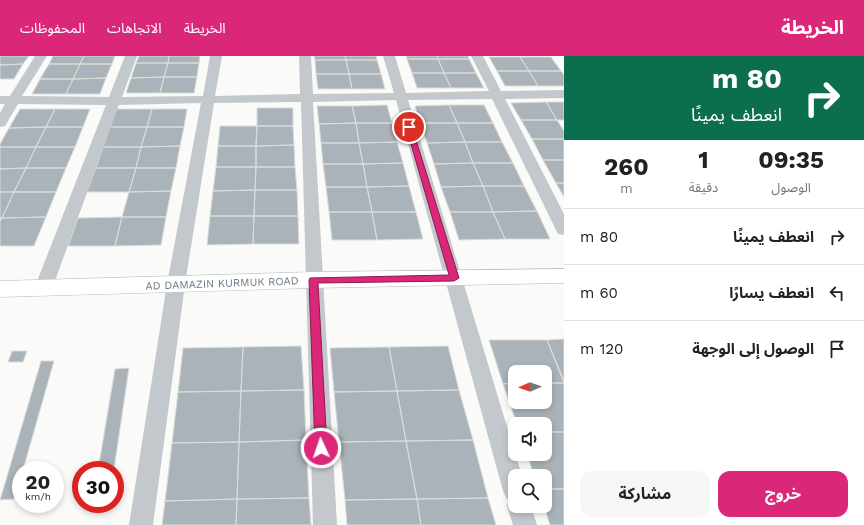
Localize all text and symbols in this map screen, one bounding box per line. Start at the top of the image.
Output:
text: الخريطة [781,16,844,39]
text: المحفوظات [20,20,85,36]
text: الاتجاهات [107,20,162,36]
text: الخريطة [184,20,226,36]
text: 80 m [712,62,782,95]
icon: right [796,72,848,124]
text: انعطف يمينًا [691,104,782,125]
pin [392,110,426,144]
icon: arrive [398,116,420,138]
text: 1 [698,146,709,174]
text: 09:35 [758,146,824,174]
text: 260 [604,153,649,181]
text: دقيقة [689,180,718,195]
text: الوصول [771,180,811,195]
text: m [620,181,633,196]
icon: right [826,226,848,248]
text: 80 m [580,228,618,246]
text: انعطف يمينًا [733,228,814,246]
street label: AD DAMAZIN KURMUK ROAD [145,274,299,293]
icon: left [826,282,848,304]
text: 60 m [580,284,618,302]
text: انعطف يسارًا [729,284,814,302]
icon: arrive [826,338,848,360]
text: 120 m [580,340,623,358]
text: الوصول إلى الوجهة [692,340,814,358]
north arrow [508,365,552,409]
map controls [508,365,552,513]
button: sound [508,417,552,461]
position arrow [300,427,342,469]
speed limit sign: 30 [72,461,124,513]
button: search [508,469,552,513]
text: 20 [26,470,50,494]
button: مشاركة [580,471,710,517]
button: خروج [718,471,848,517]
text: km/h [25,491,51,502]

